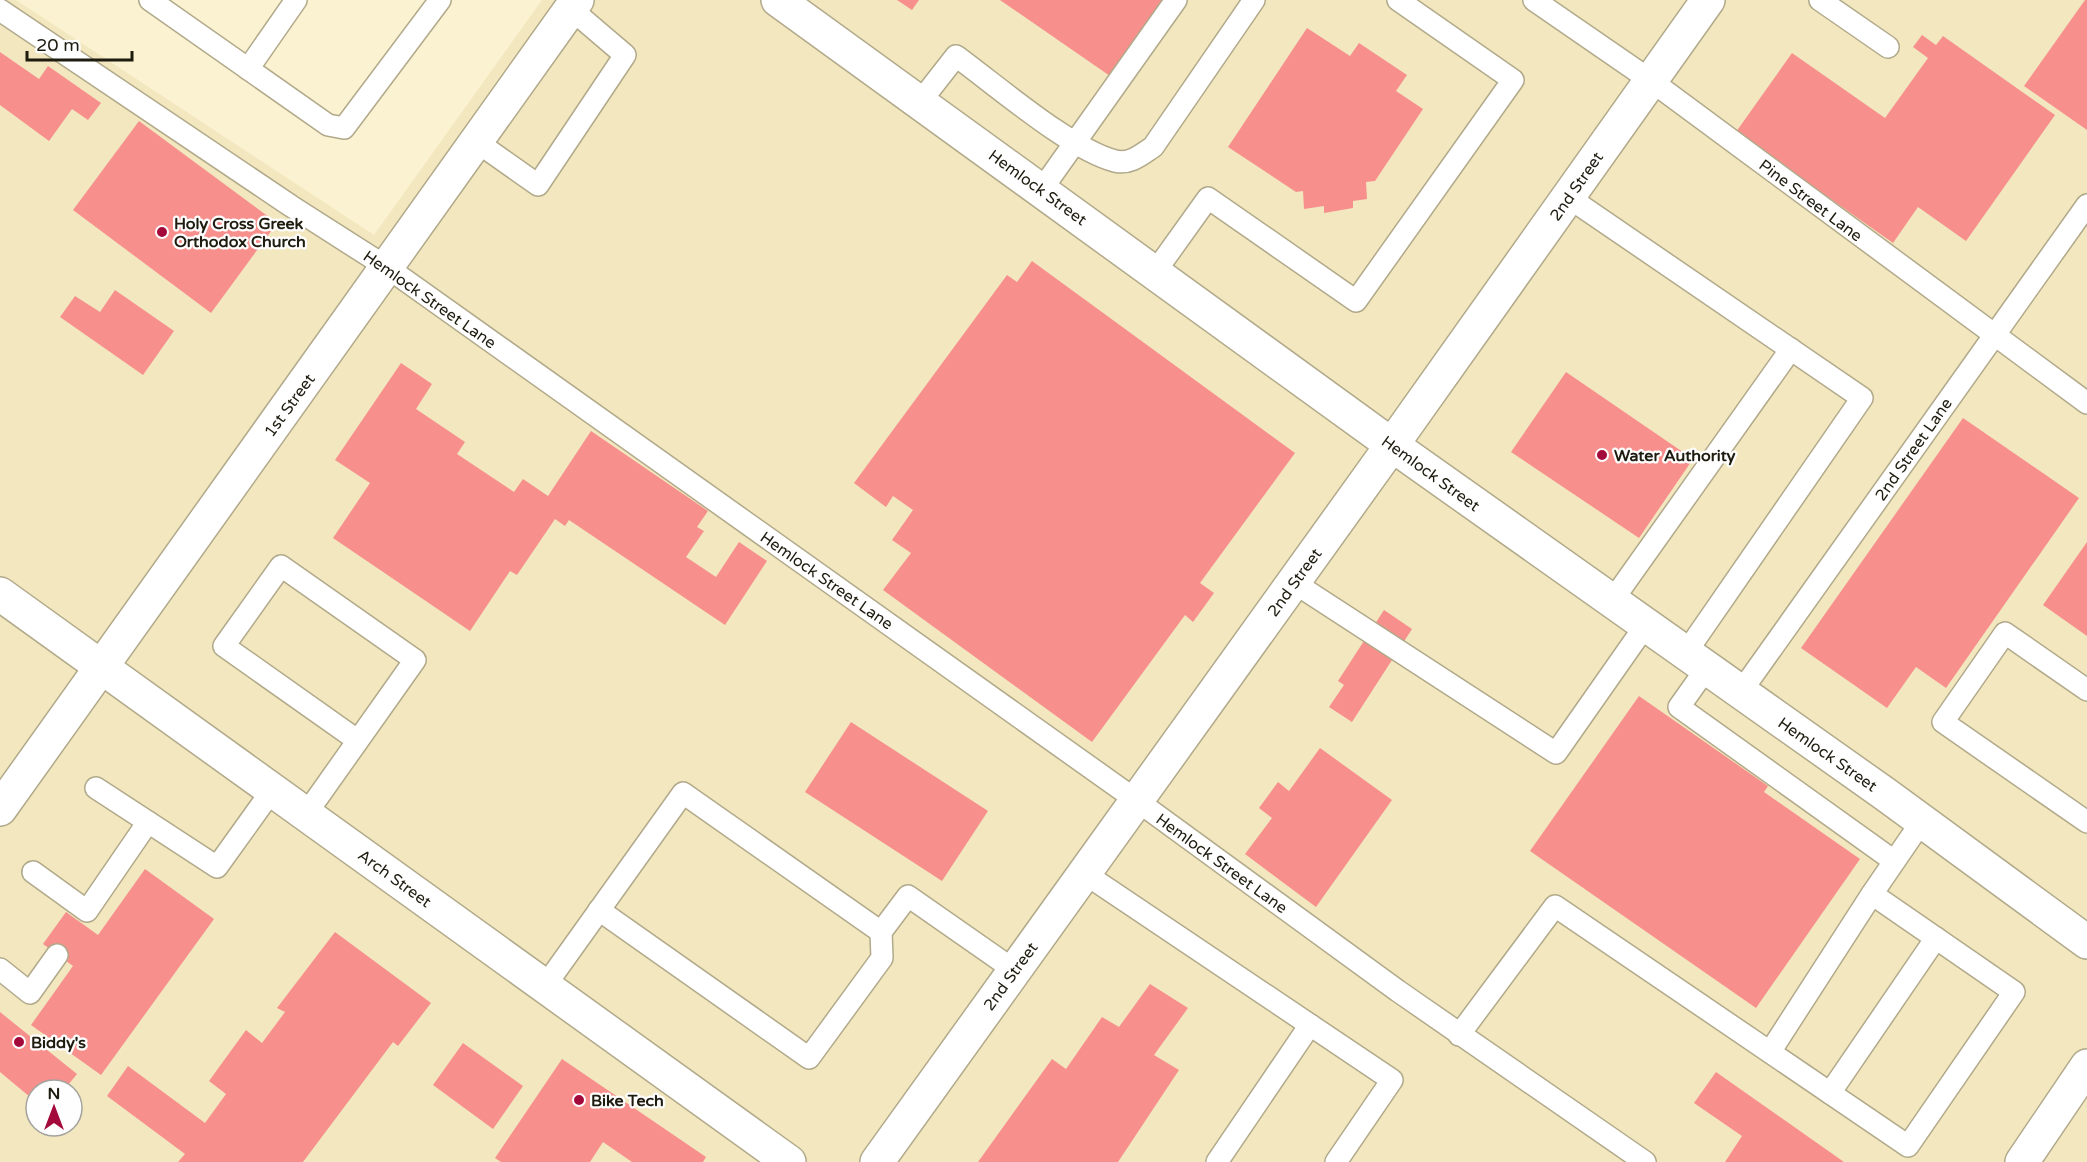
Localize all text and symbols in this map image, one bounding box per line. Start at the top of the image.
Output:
scale bar [27,24,132,62]
text: 20 m [36,34,80,56]
street label: Hemlock Street [984,145,1090,230]
street label: 2nd Street [1546,148,1608,225]
street label: Pine Street Lane [1755,155,1866,246]
place label: Holy Cross Greek Orthodox Church [174,214,306,252]
marker: Holy Cross Greek Orthodox Church [155,225,169,239]
street label: Hemlock Street Lane [359,246,500,353]
street label: 1st Street [260,370,320,441]
street label: 2nd Street Lane [1871,394,1957,505]
street label: Hemlock Street [1377,431,1483,516]
place label: Water Authority [1614,446,1736,466]
marker: Water Authority [1595,448,1609,462]
street label: Hemlock Street Lane [756,527,897,634]
street label: 2nd Street [1263,544,1326,621]
street label: Hemlock Street [1774,713,1881,796]
street label: Hemlock Street Lane [1152,809,1291,918]
street label: Arch Street [354,845,435,912]
street label: 2nd Street [979,938,1042,1015]
place label: Biddy's [31,1033,86,1053]
marker: Biddy's [12,1035,26,1049]
north arrow [24,1078,84,1138]
text: N [48,1084,60,1104]
place label: Bike Tech [591,1091,664,1111]
marker: Bike Tech [572,1093,586,1107]

